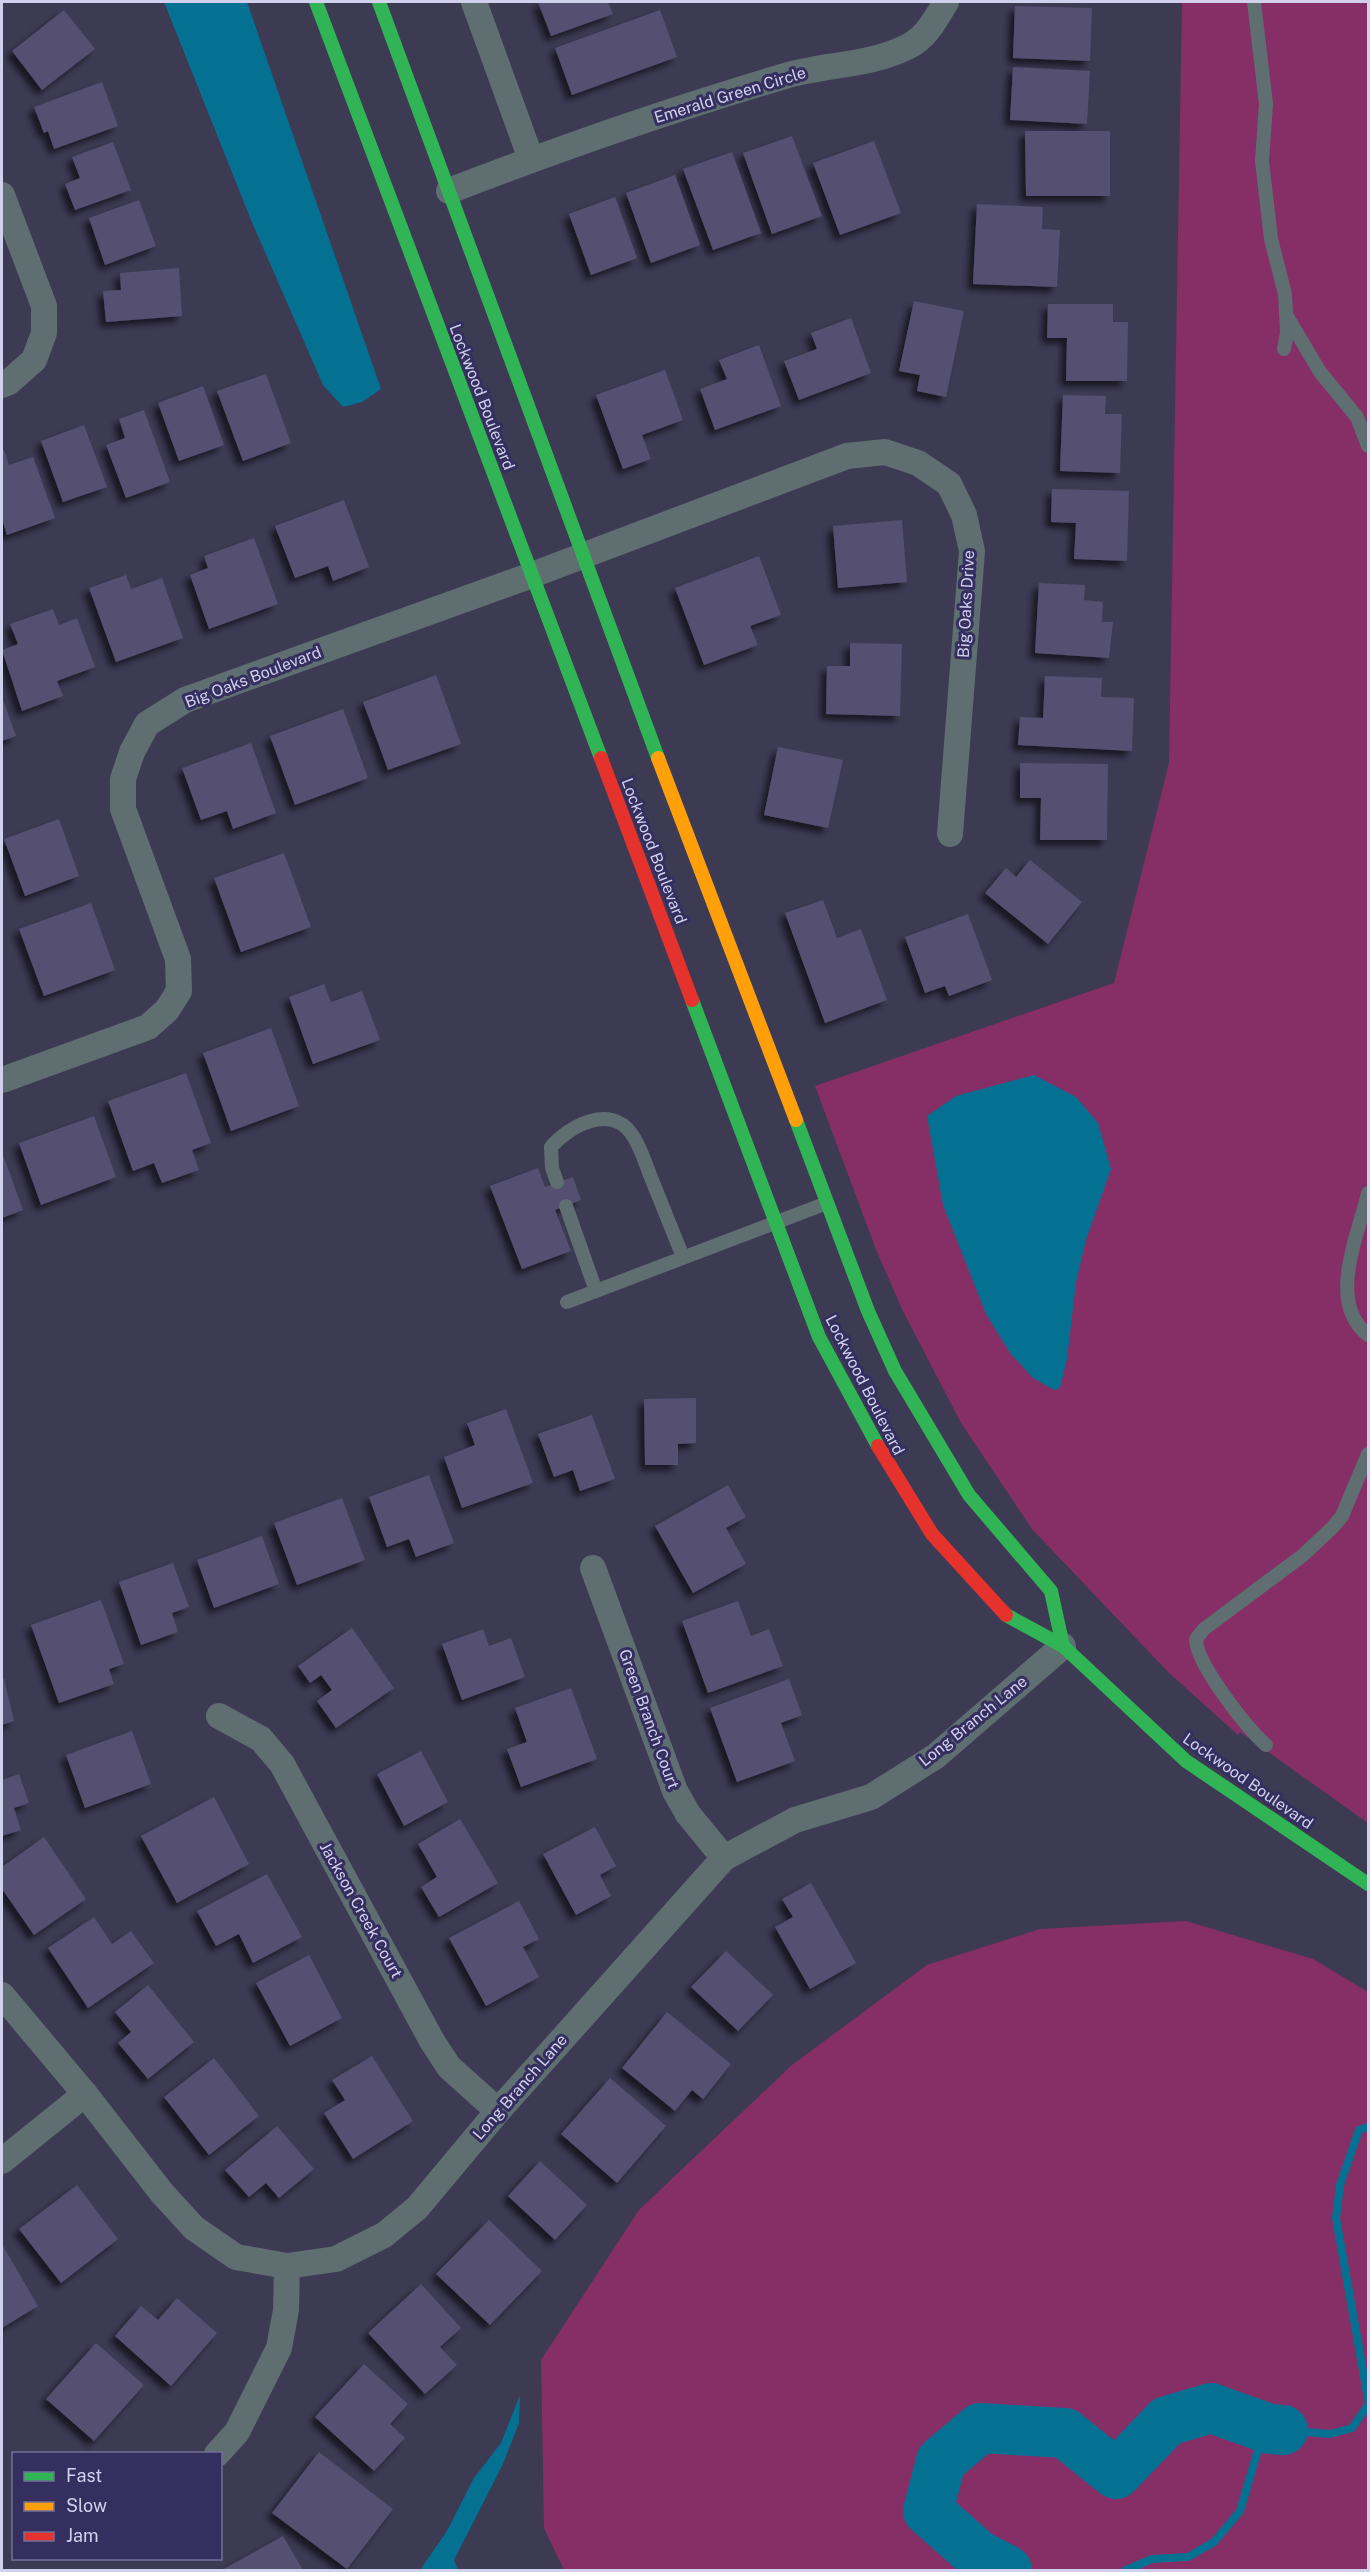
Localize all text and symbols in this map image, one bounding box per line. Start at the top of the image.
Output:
street label: Emerald Green Circle [652,63,808,127]
street label: Lockwood Boulevard [445,321,519,473]
street label: Big Oaks Drive [954,550,978,658]
street label: Big Oaks Boulevard [182,642,324,712]
street label: Lockwood Boulevard [617,775,691,927]
street label: Lockwood Boulevard [821,1312,909,1458]
street label: Green Branch Court [615,1647,683,1791]
street label: Long Branch Lane [915,1672,1031,1770]
street label: Lockwood Boulevard [1179,1729,1317,1833]
street label: Jackson Creek Court [316,1839,406,1981]
street label: Long Branch Lane [469,2030,571,2144]
legend [12,2452,222,2560]
text: Fast [66,2465,102,2486]
text: Slow [66,2495,107,2516]
text: Jam [66,2525,99,2546]

